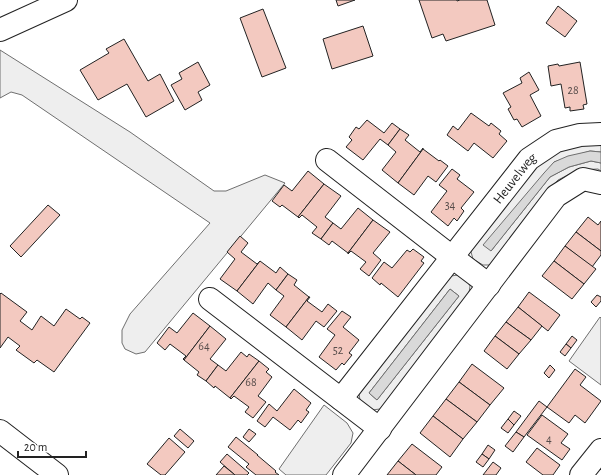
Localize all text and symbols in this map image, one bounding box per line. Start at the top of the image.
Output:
house number: 28 [567,84,579,96]
street label: Heuvelweg [491,150,539,207]
house number: 34 [445,199,456,211]
house number: 64 [198,340,210,352]
house number: 52 [333,344,344,356]
house number: 68 [245,376,257,388]
scale bar [18,433,86,459]
house number: 4 [546,433,552,445]
text: 20 m [24,441,47,453]

